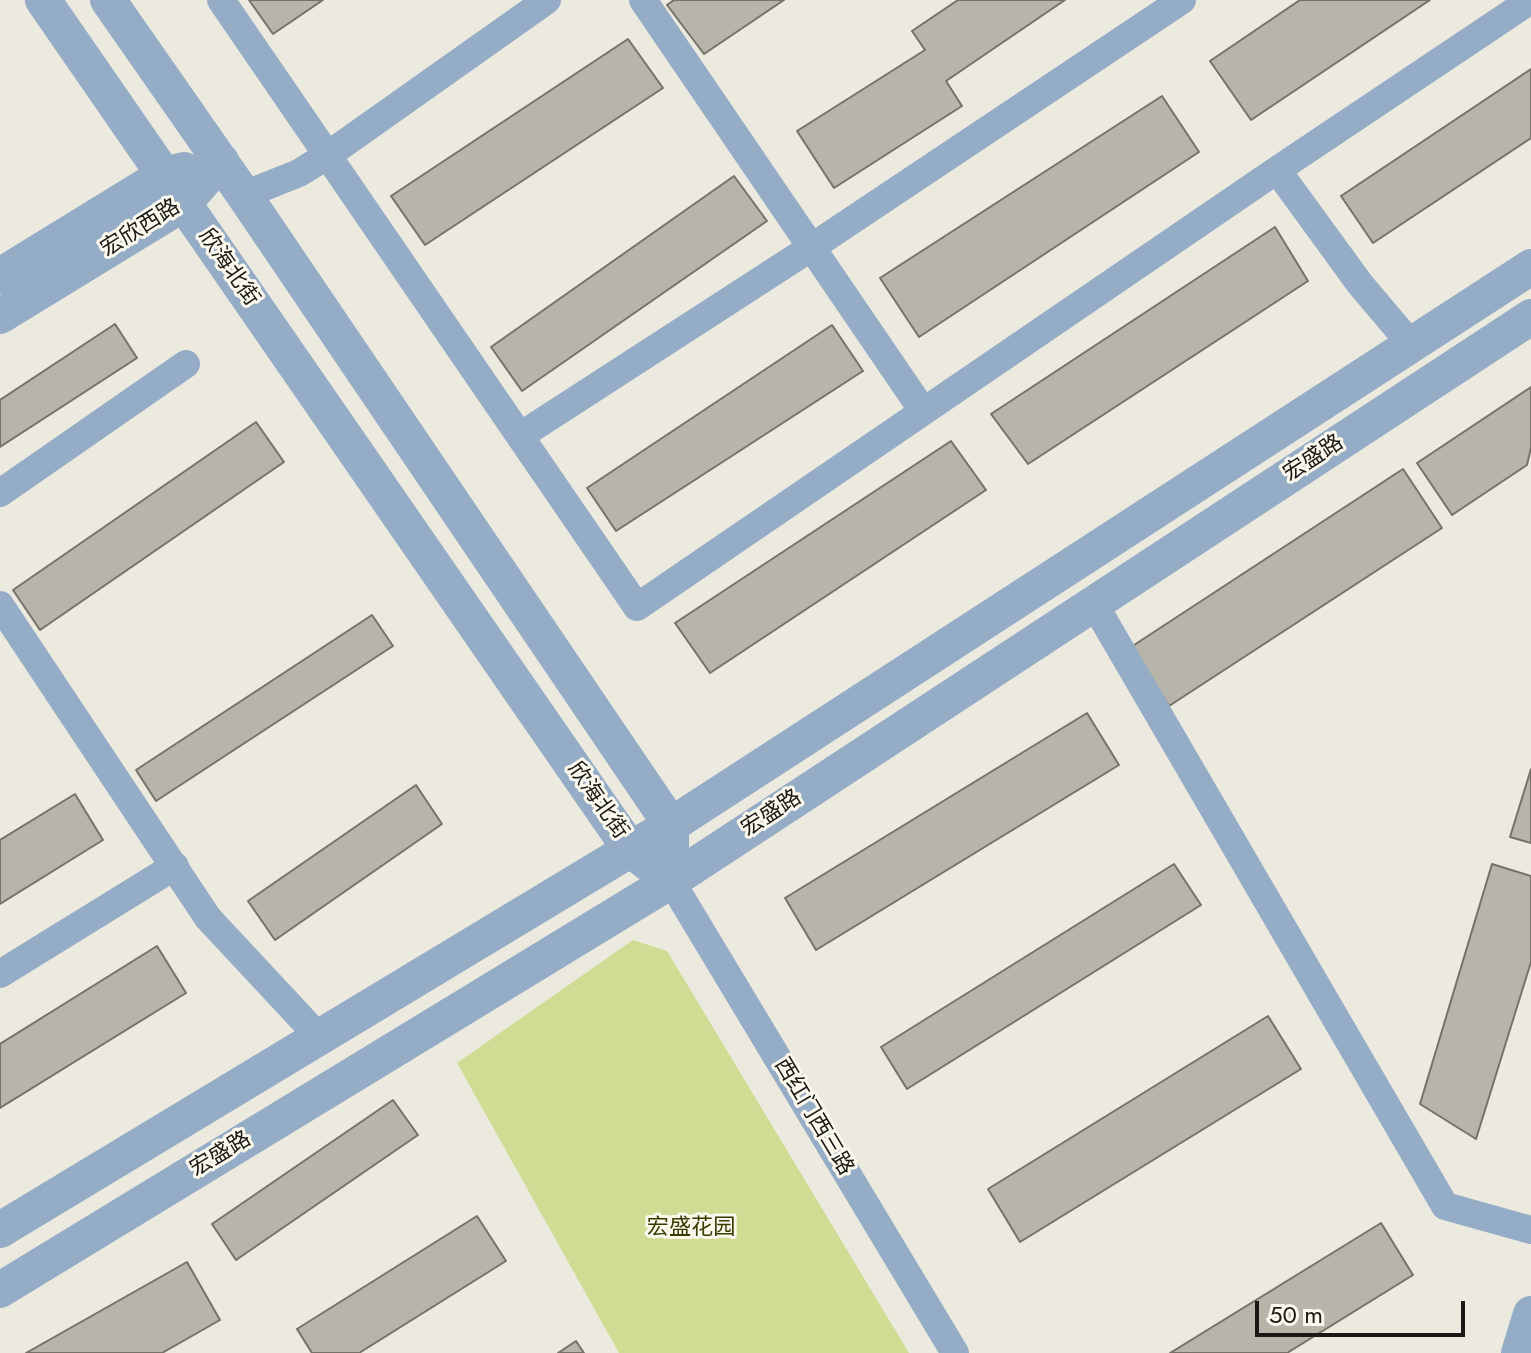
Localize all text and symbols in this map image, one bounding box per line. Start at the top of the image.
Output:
street label: 宏欣西路 [97,194,185,264]
street label: 欣海北街 [192,224,264,312]
street label: 宏盛路 [1279,430,1349,488]
street label: 欣海北街 [561,757,633,845]
street label: 宏盛路 [737,785,807,843]
street label: 西红门西三路 [768,1054,858,1180]
street label: 宏盛路 [186,1127,256,1183]
park label: 宏盛花园 [647,1216,735,1242]
scale bar [1259,1285,1469,1335]
text: 50 m [1269,1297,1323,1332]

